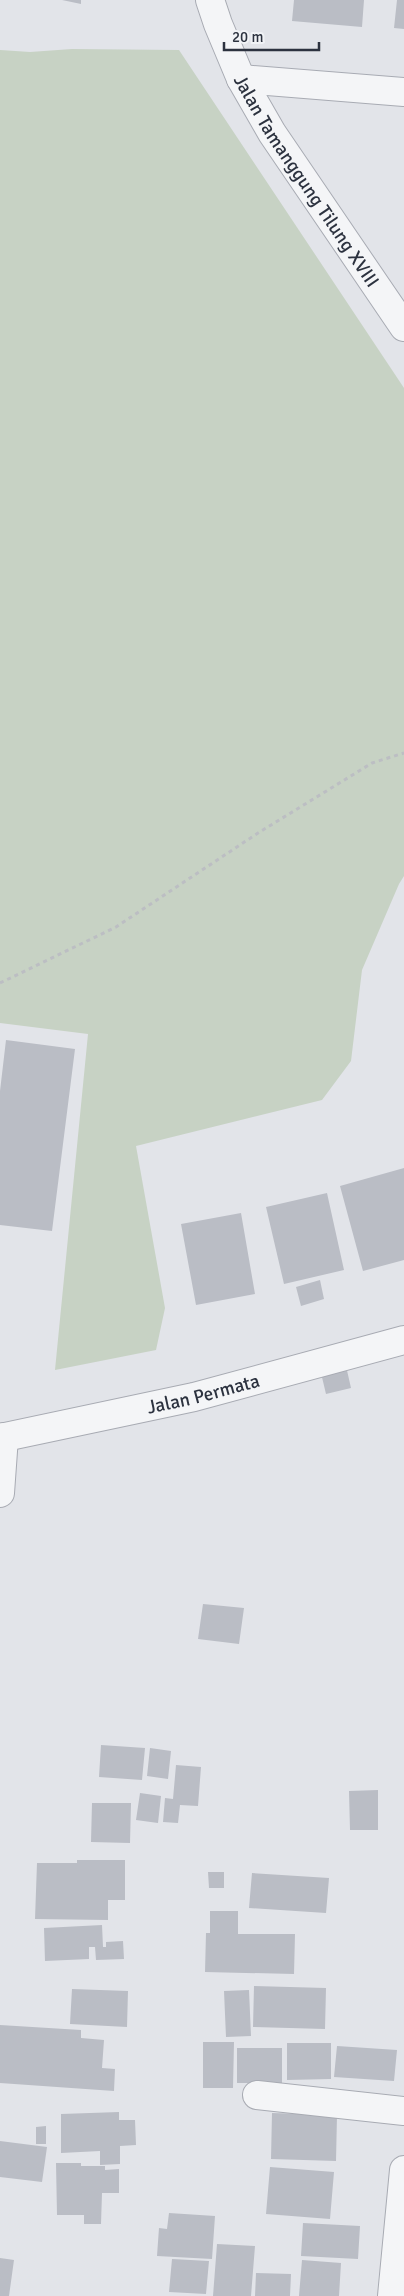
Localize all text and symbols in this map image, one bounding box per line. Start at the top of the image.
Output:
scale bar [224,20,319,52]
text: 20 m [232,28,263,46]
street label: Jalan Tamanggung Tilung XVIII [228,71,384,292]
street label: Jalan Permata [145,1369,262,1420]

